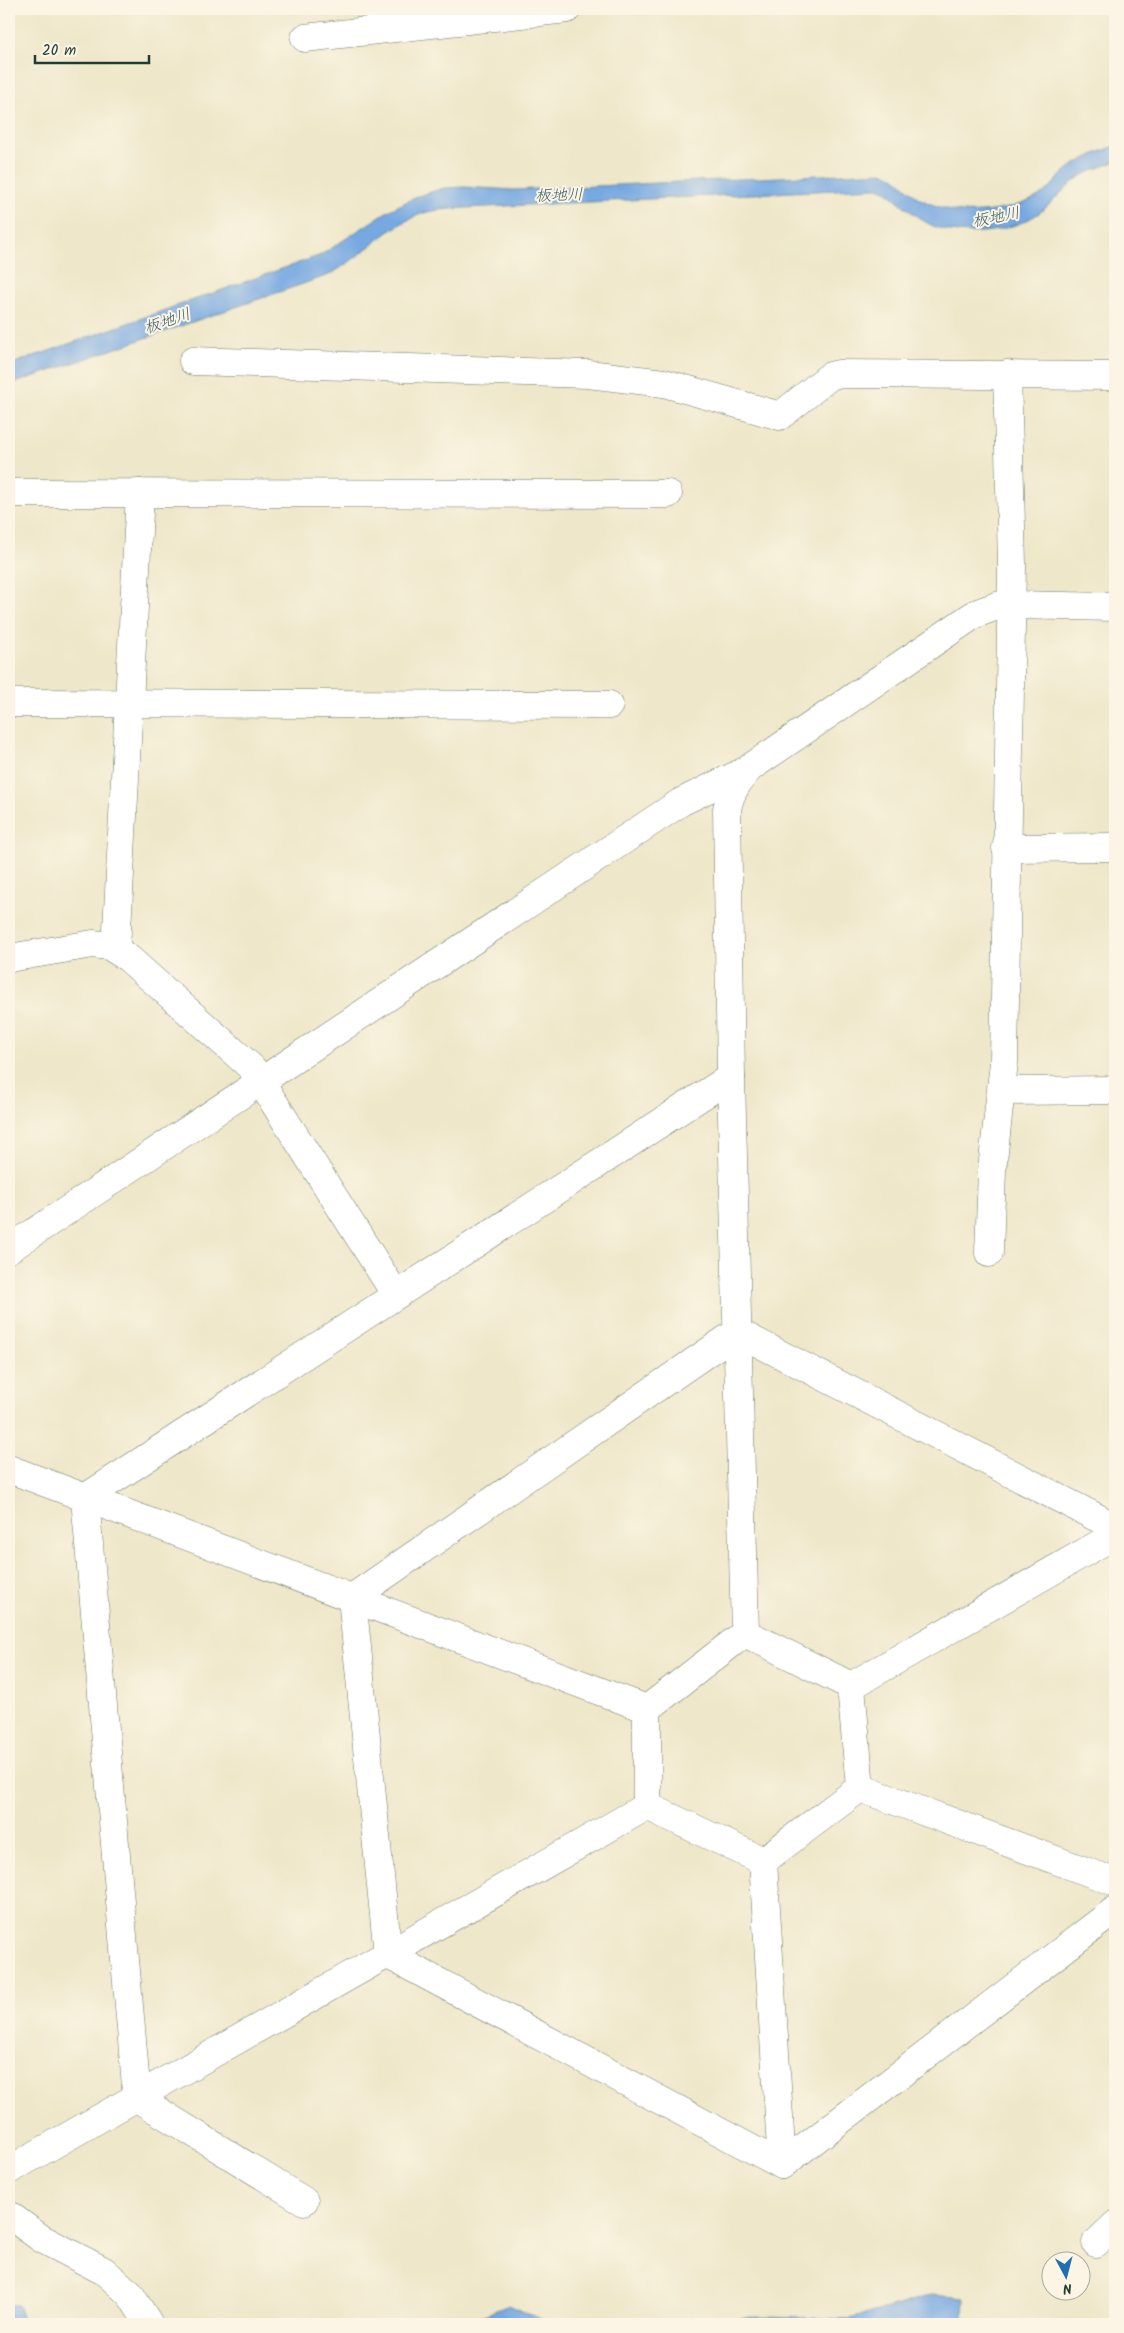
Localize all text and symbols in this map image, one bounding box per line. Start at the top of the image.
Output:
scale bar [35,32,149,64]
text: 20 m [42,39,76,63]
water label: 板地川 [535,182,583,209]
water label: 板地川 [970,201,1022,234]
water label: 板地川 [141,302,194,341]
north arrow [1042,2250,1092,2300]
text: N [1062,2276,1073,2299]

